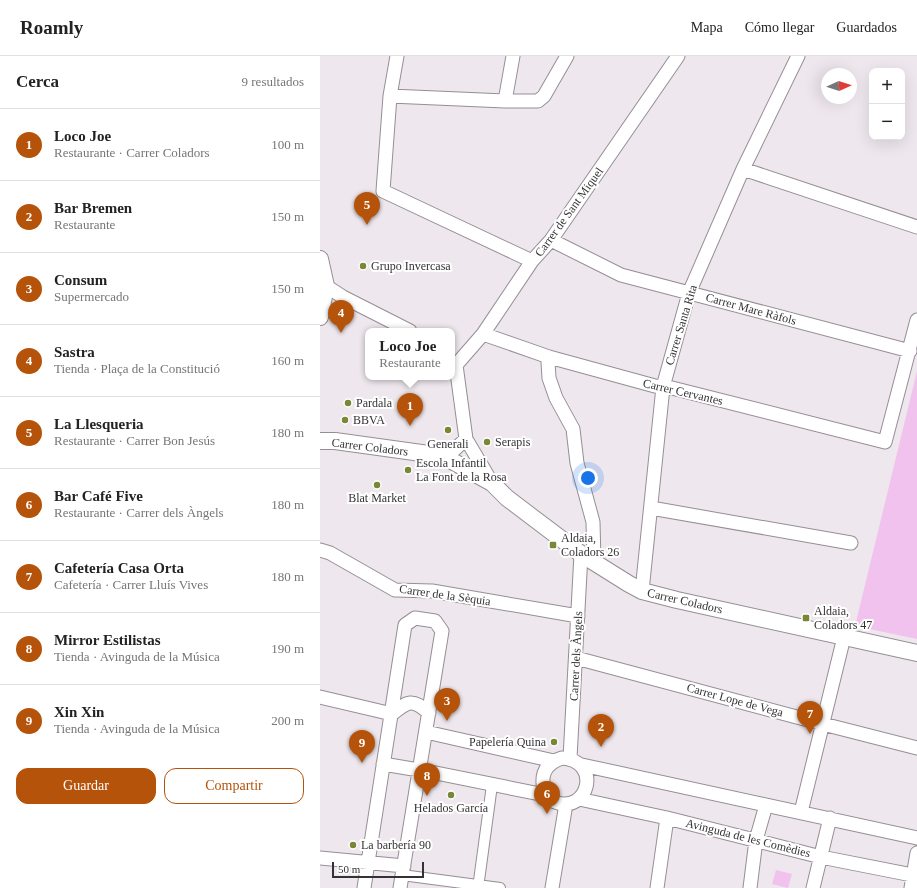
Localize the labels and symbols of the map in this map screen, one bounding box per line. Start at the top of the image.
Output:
north arrow [821,68,857,104]
street label: Carrer de Sant Miquel [532,164,606,259]
pin: 5 [354,192,380,225]
place label: Grupo Invercasa [371,259,451,273]
marker: Grupo Invercasa [358,261,368,271]
street label: Carrer Santa Rita [662,282,700,367]
street label: Carrer Mare Ràfols [704,290,798,328]
pin: 4 [328,300,354,333]
street label: Carrer Cervantes [642,376,725,408]
pin: 1 [397,393,423,426]
place label: Pardala [356,396,393,410]
marker: Pardala [343,398,353,408]
place label: BBVA [353,413,385,427]
marker: BBVA [340,415,350,425]
marker: Generali [443,425,453,435]
street label: Carrer Coladors [331,435,409,459]
place label: Serapis [495,435,531,449]
place label: Generali [427,437,469,451]
marker: Serapis [482,437,492,447]
place label: Escola Infantil La Font de la Rosa [416,456,507,484]
marker: Escola Infantil La Font de la Rosa [403,465,413,475]
your location [578,468,598,488]
marker: Blat Market [372,480,382,490]
place label: Blat Market [348,491,406,505]
place label: Aldaia, Coladors 26 [561,531,619,559]
marker: Aldaia, Coladors 26 [548,540,558,550]
street label: Carrer de la Sèquia [398,582,492,608]
street label: Carrer Coladors [646,586,724,617]
place label: Aldaia, Coladors 47 [814,604,872,632]
street label: Carrer dels Àngels [567,610,585,701]
marker: Aldaia, Coladors 47 [801,613,811,623]
street label: Carrer Lope de Vega [685,680,785,720]
pin: 3 [434,688,460,721]
pin: 7 [797,701,823,734]
pin: 2 [588,714,614,747]
pin: 9 [349,730,375,763]
place label: Papelería Quina [469,735,547,749]
marker: Papelería Quina [549,737,559,747]
pin: 8 [414,763,440,796]
pin: 6 [534,781,560,814]
marker: Helados García [446,790,456,800]
place label: Helados García [414,801,489,815]
street label: Avinguda de les Comèdies [684,816,812,860]
place label: La barbería 90 [361,838,431,852]
marker: La barbería 90 [348,840,358,850]
scale bar [332,860,424,879]

